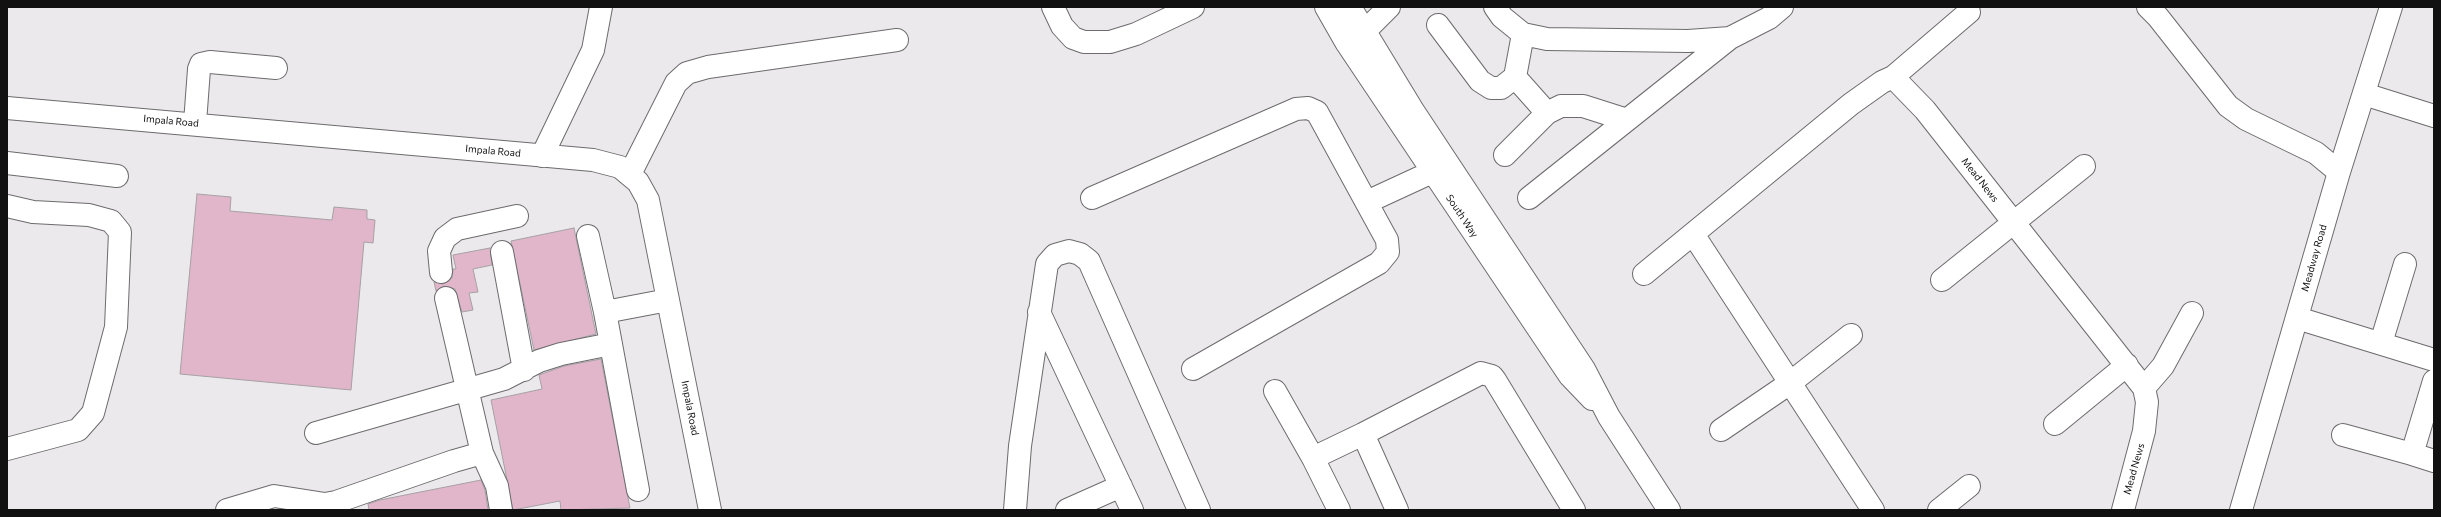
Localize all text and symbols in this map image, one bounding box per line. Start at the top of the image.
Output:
street label: Impala Road [143,113,199,129]
street label: Impala Road [465,143,521,159]
street label: Mead News [1959,155,2001,205]
street label: South Way [1443,192,1481,240]
street label: Meadway Road [2299,223,2329,293]
street label: Impala Road [679,380,701,436]
street label: Mead News [2121,442,2147,496]

